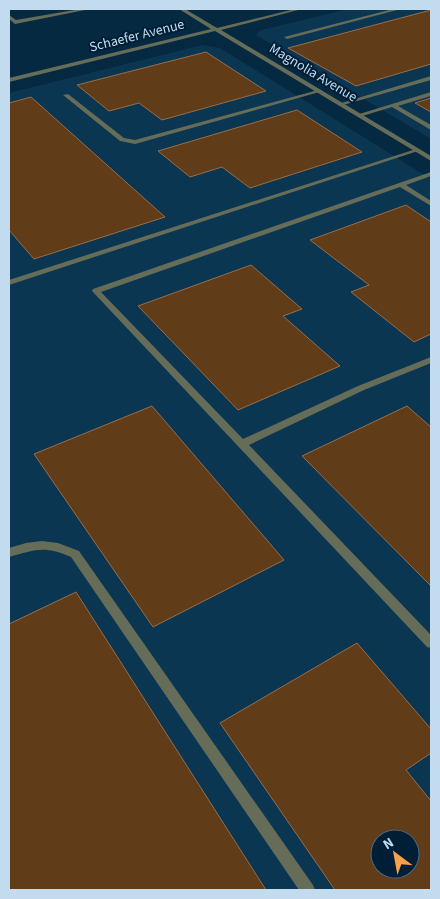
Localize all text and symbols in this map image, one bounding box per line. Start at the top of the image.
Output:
street label: Schaefer Avenue [87,15,187,57]
street label: Magnolia Avenue [265,39,361,107]
north arrow [370,829,420,879]
text: N [379,833,398,855]

